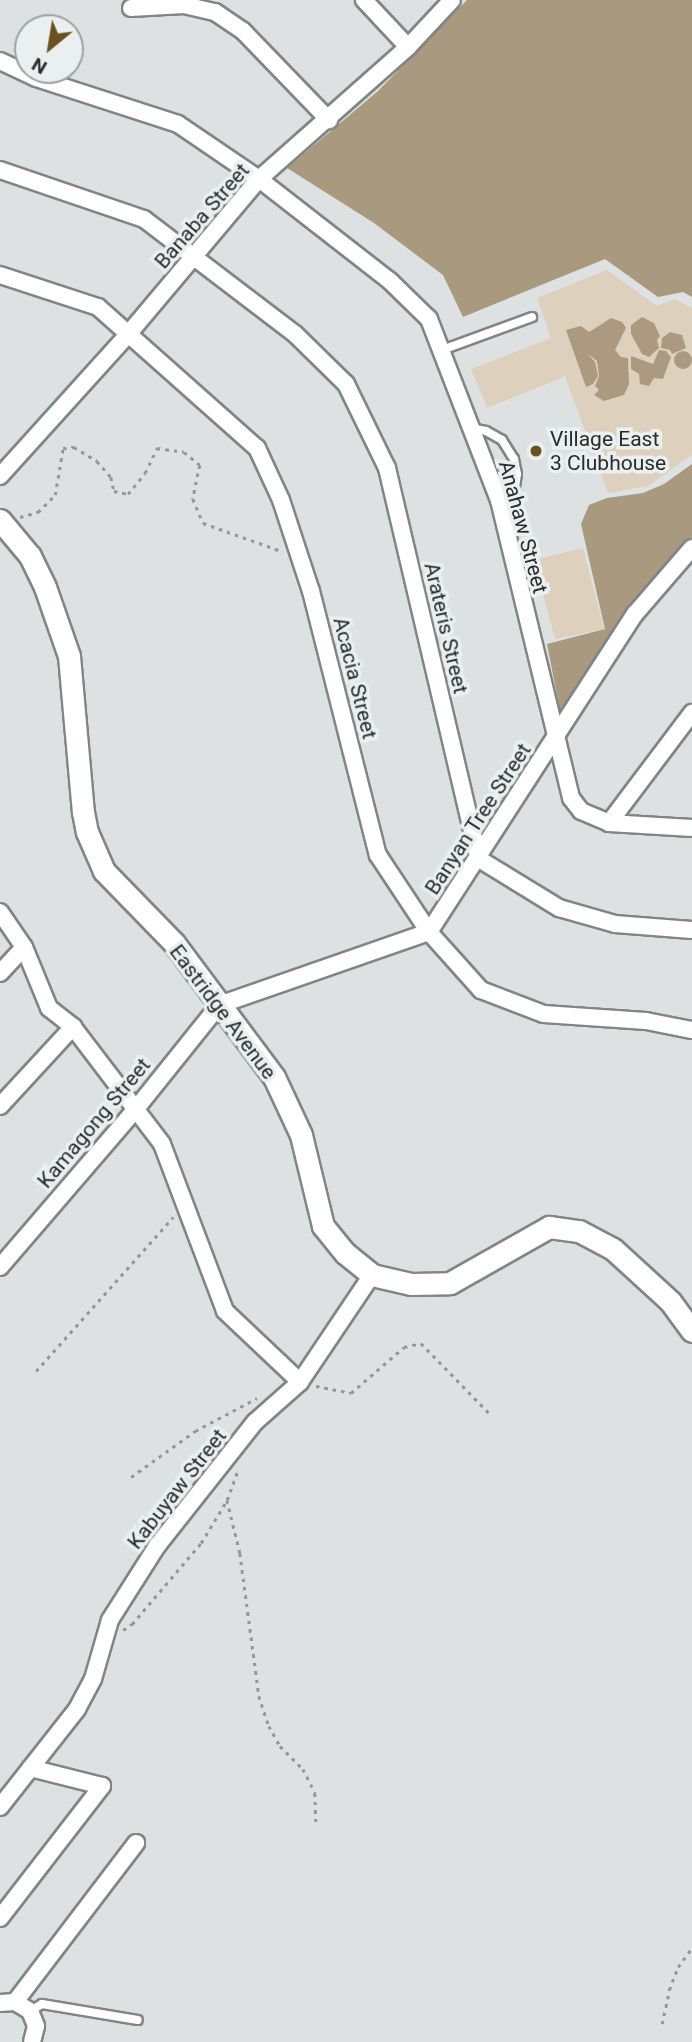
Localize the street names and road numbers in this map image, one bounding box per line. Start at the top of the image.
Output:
street label: Banaba Street [149,158,255,274]
street label: Anahaw Street [493,458,553,596]
street label: Arateris Street [419,560,473,696]
street label: Acacia Street [328,615,382,741]
street label: Banyan Tree Street [420,738,536,900]
street label: Eastridge Avenue [164,940,282,1084]
street label: Kamagong Street [32,1053,156,1193]
street label: Kabuyaw Street [122,1424,232,1554]

